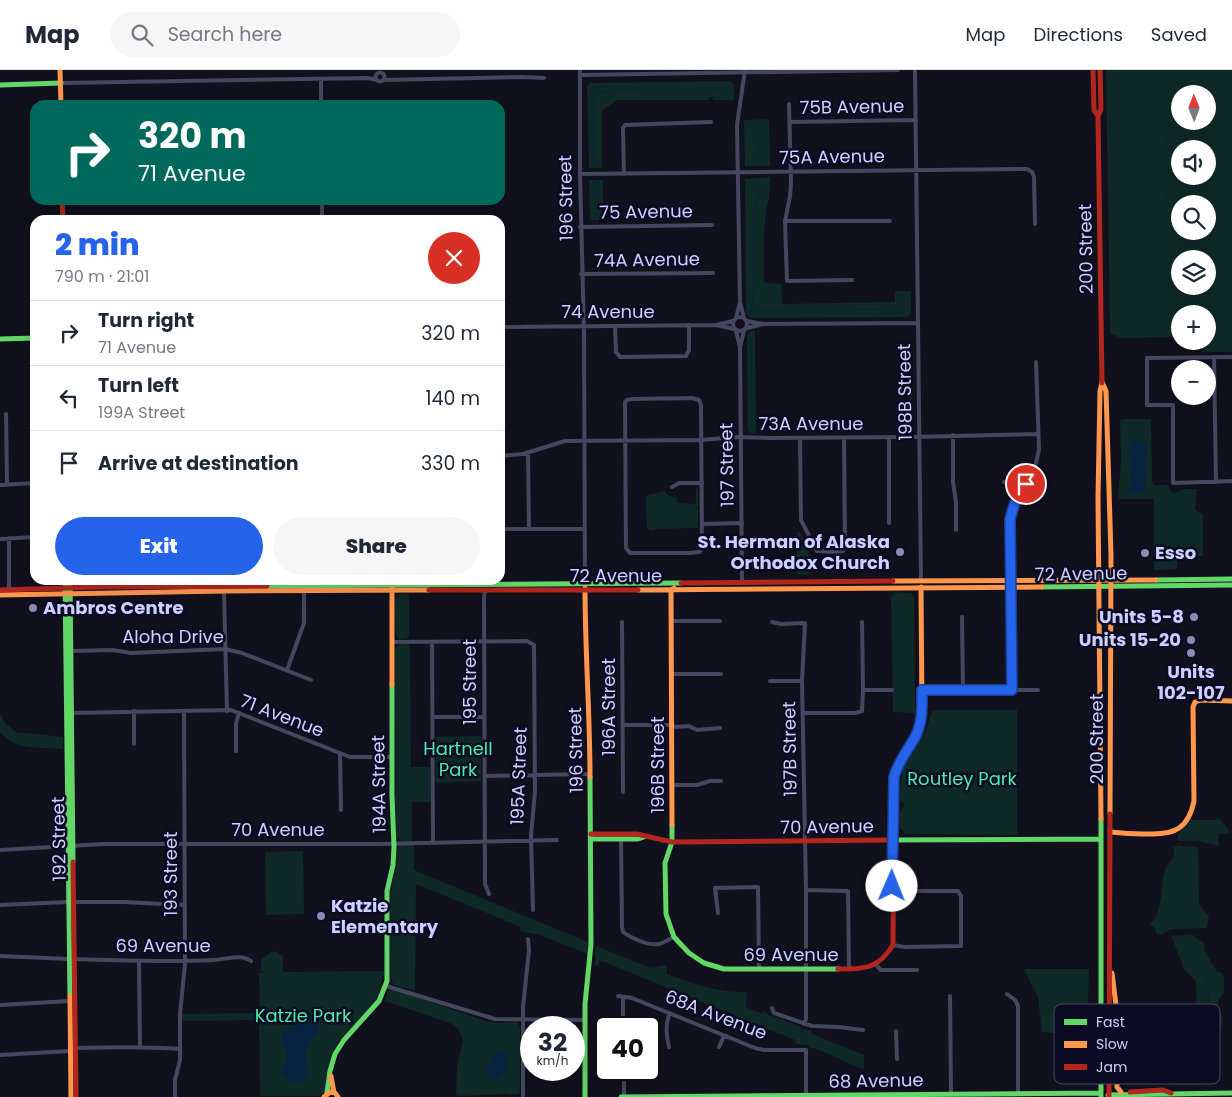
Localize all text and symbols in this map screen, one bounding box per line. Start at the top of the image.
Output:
search box [110,12,460,57]
text: Map [25,18,80,51]
icon: search [128,21,156,49]
text: Search here [168,21,282,48]
text: Map [966,22,1005,47]
text: Directions [1033,22,1123,47]
text: Saved [1151,22,1207,47]
north arrow [1171,85,1216,130]
map controls [1171,85,1216,405]
street label: 75B Avenue [799,93,904,120]
text: 320 m [138,111,246,160]
icon: right [55,120,120,185]
button: sound [1171,140,1216,185]
street label: 75A Avenue [779,143,885,170]
street label: 196 Street [552,155,579,241]
text: 71 Avenue [138,158,246,189]
button: search [1171,195,1216,240]
street label: 75 Avenue [599,198,693,225]
street label: 200 Street [1072,204,1099,294]
text: 2 min [55,223,140,266]
button: close [428,232,480,284]
street label: 74A Avenue [594,246,700,273]
button: layers [1171,250,1216,295]
text: 790 m · 21:01 [55,265,149,288]
street label: 74 Avenue [561,299,655,324]
button: + [1171,305,1216,350]
text: Turn right [98,307,194,334]
icon: right [55,319,83,347]
text: 320 m [421,320,480,347]
text: 71 Avenue [98,336,176,359]
street label: 198B Street [891,343,918,441]
button: − [1171,360,1216,405]
text: Turn left [98,372,179,399]
icon: left [55,384,83,412]
text: 140 m [425,385,480,412]
text: 199A Street [98,401,185,424]
street label: 73A Avenue [759,411,863,436]
street label: 197 Street [713,423,740,507]
icon: arrive [55,449,83,477]
text: Arrive at destination [98,450,299,477]
text: 330 m [421,450,480,477]
pin [1005,463,1047,505]
icon: arrive [1012,470,1040,498]
button: Exit [55,517,263,575]
button: Share [273,517,480,575]
place label: St. Herman of Alaska Orthodox Church [698,529,890,575]
place label: Esso [1155,540,1196,565]
marker: St. Herman of Alaska Orthodox Church [894,546,906,558]
marker: Esso [1139,547,1151,559]
street label: 72 Avenue [1034,560,1127,587]
street label: 72 Avenue [570,563,662,588]
place label: Ambros Centre [43,595,184,620]
marker: Ambros Centre [27,602,39,614]
place label: Units 5-8 [1099,604,1184,629]
marker: Units 5-8 [1188,611,1200,623]
street label: Aloha Drive [122,624,224,649]
place label: Units 15-20 [1079,627,1181,652]
marker: Units 15-20 [1185,634,1197,646]
street label: 195 Street [457,639,482,725]
marker: Units 102-107 [1185,647,1197,659]
street label: 196A Street [596,658,621,756]
place label: Units 102-107 [1157,659,1225,705]
street label: 71 Avenue [237,688,328,743]
street label: 200 Street [1084,694,1109,784]
street label: 197B Street [776,701,803,797]
street label: 196 Street [562,707,589,793]
street label: 196B Street [645,716,670,814]
street label: 195A Street [504,727,533,825]
street label: 194A Street [365,735,392,833]
park label: Hartnell Park [423,736,493,782]
park label: Routley Park [907,766,1018,791]
street label: 192 Street [45,796,72,882]
street label: 70 Avenue [780,813,874,840]
street label: 70 Avenue [231,817,325,842]
street label: 193 Street [158,831,183,917]
position arrow [865,859,917,911]
place label: Katzie Elementary [331,893,439,939]
marker: Katzie Elementary [315,910,327,922]
street label: 69 Avenue [115,933,211,958]
street label: 69 Avenue [743,942,839,967]
street label: 68A Avenue [662,984,771,1045]
park label: Katzie Park [255,1003,352,1028]
legend [1054,1004,1220,1084]
text: Fast [1096,1012,1125,1032]
speed limit sign: 40 [595,1016,660,1081]
text: 32 [538,1025,567,1060]
text: Slow [1096,1034,1129,1054]
text: km/h [537,1052,568,1069]
text: Jam [1096,1057,1127,1077]
street label: 68 Avenue [828,1067,924,1094]

